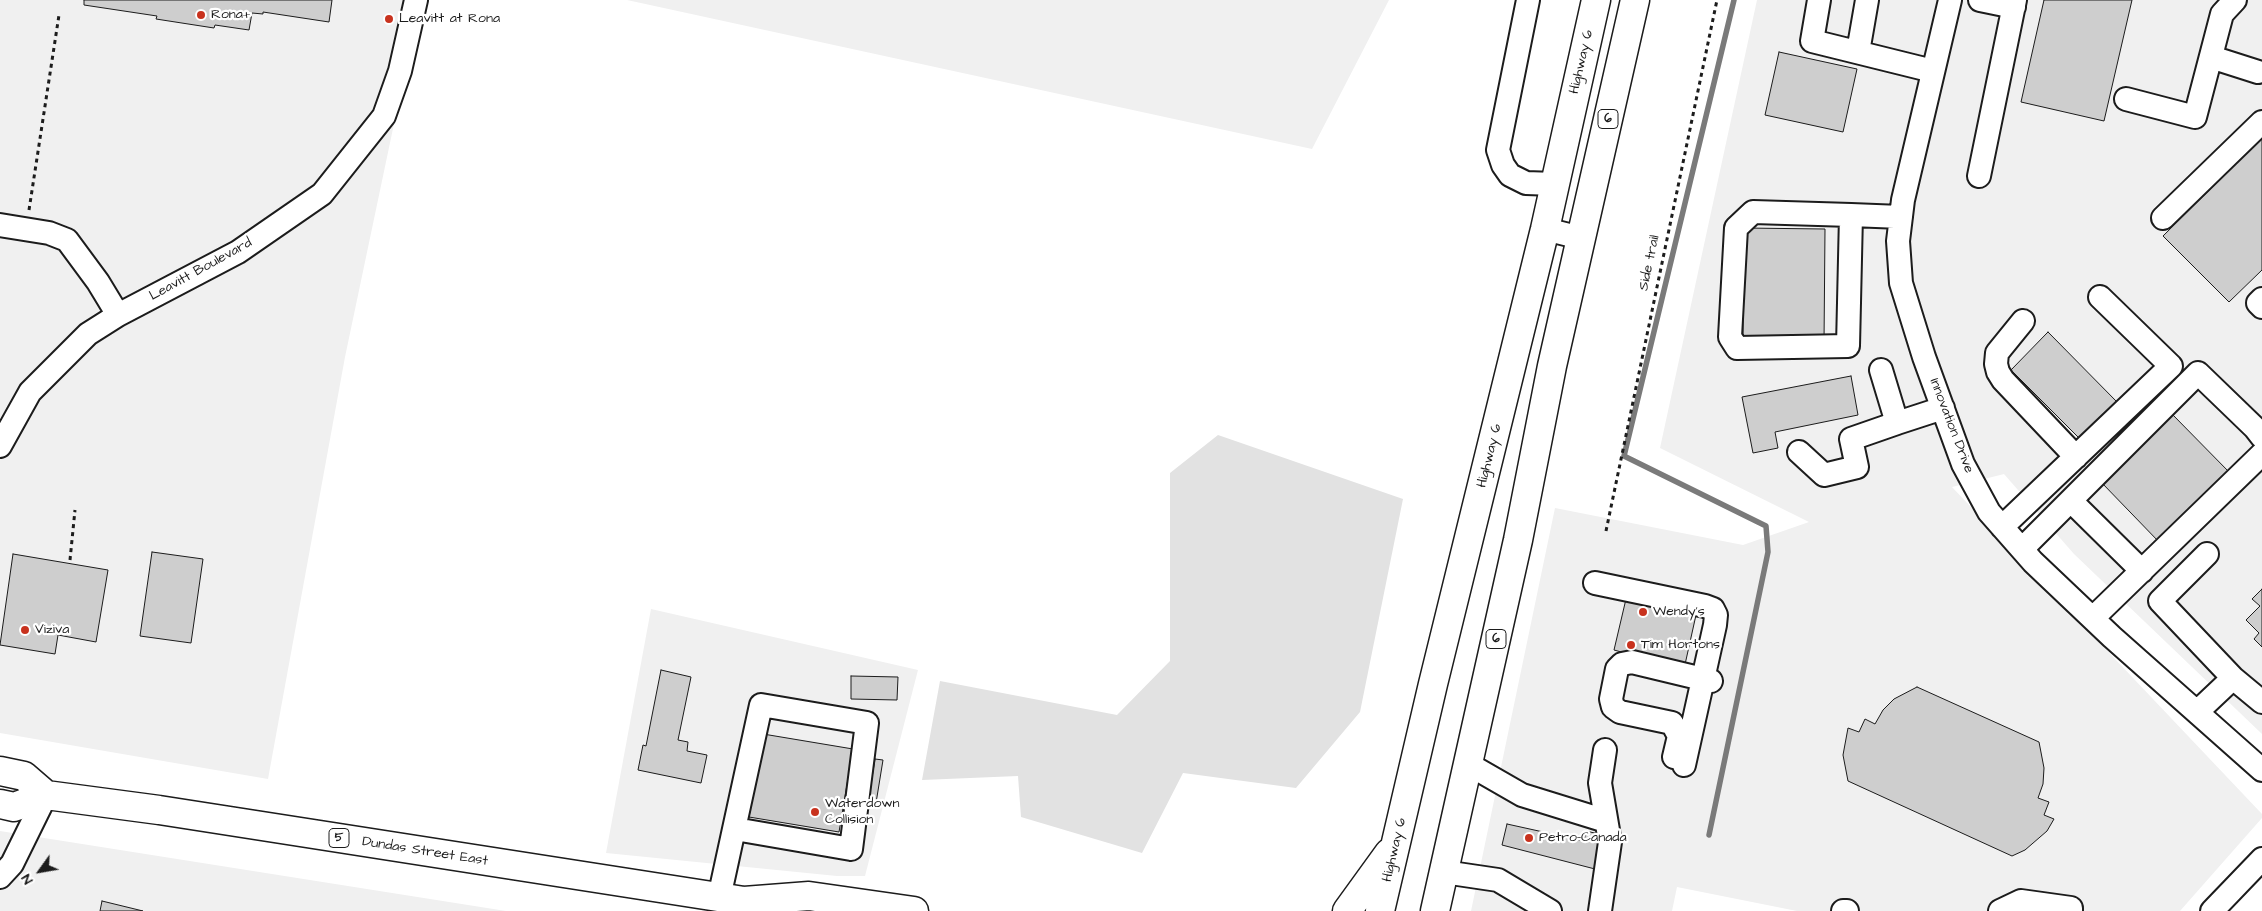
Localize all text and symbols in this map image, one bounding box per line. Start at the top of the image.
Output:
place label: Rona+ [211,7,250,23]
marker: Rona+ [195,9,207,21]
place label: Leavitt at Rona [399,11,500,27]
marker: Leavitt at Rona [383,13,395,25]
street label: Highway 6 [1566,28,1598,96]
road number: 6 [1598,110,1618,128]
street label: Side trail [1636,234,1664,292]
street label: Leavitt Boulevard [147,235,255,305]
street label: Innovation Drive [1925,376,1977,476]
street label: Highway 6 [1474,422,1506,490]
place label: Wendy's [1653,604,1705,620]
marker: Wendy's [1637,606,1649,618]
place label: Viziva [35,622,69,638]
marker: Viziva [19,624,31,636]
road number: 6 [1486,630,1506,648]
place label: Tim Hortons [1641,637,1720,653]
marker: Tim Hortons [1625,639,1637,651]
place label: Waterdown Collision [825,796,900,829]
marker: Waterdown Collision [809,806,821,818]
street label: Highway 6 [1379,816,1411,884]
road number: 5 [329,828,349,848]
place label: Petro-Canada [1539,830,1627,846]
marker: Petro-Canada [1523,832,1535,844]
street label: Dundas Street East [361,834,489,870]
north arrow [15,846,65,896]
text: N [16,870,38,888]

